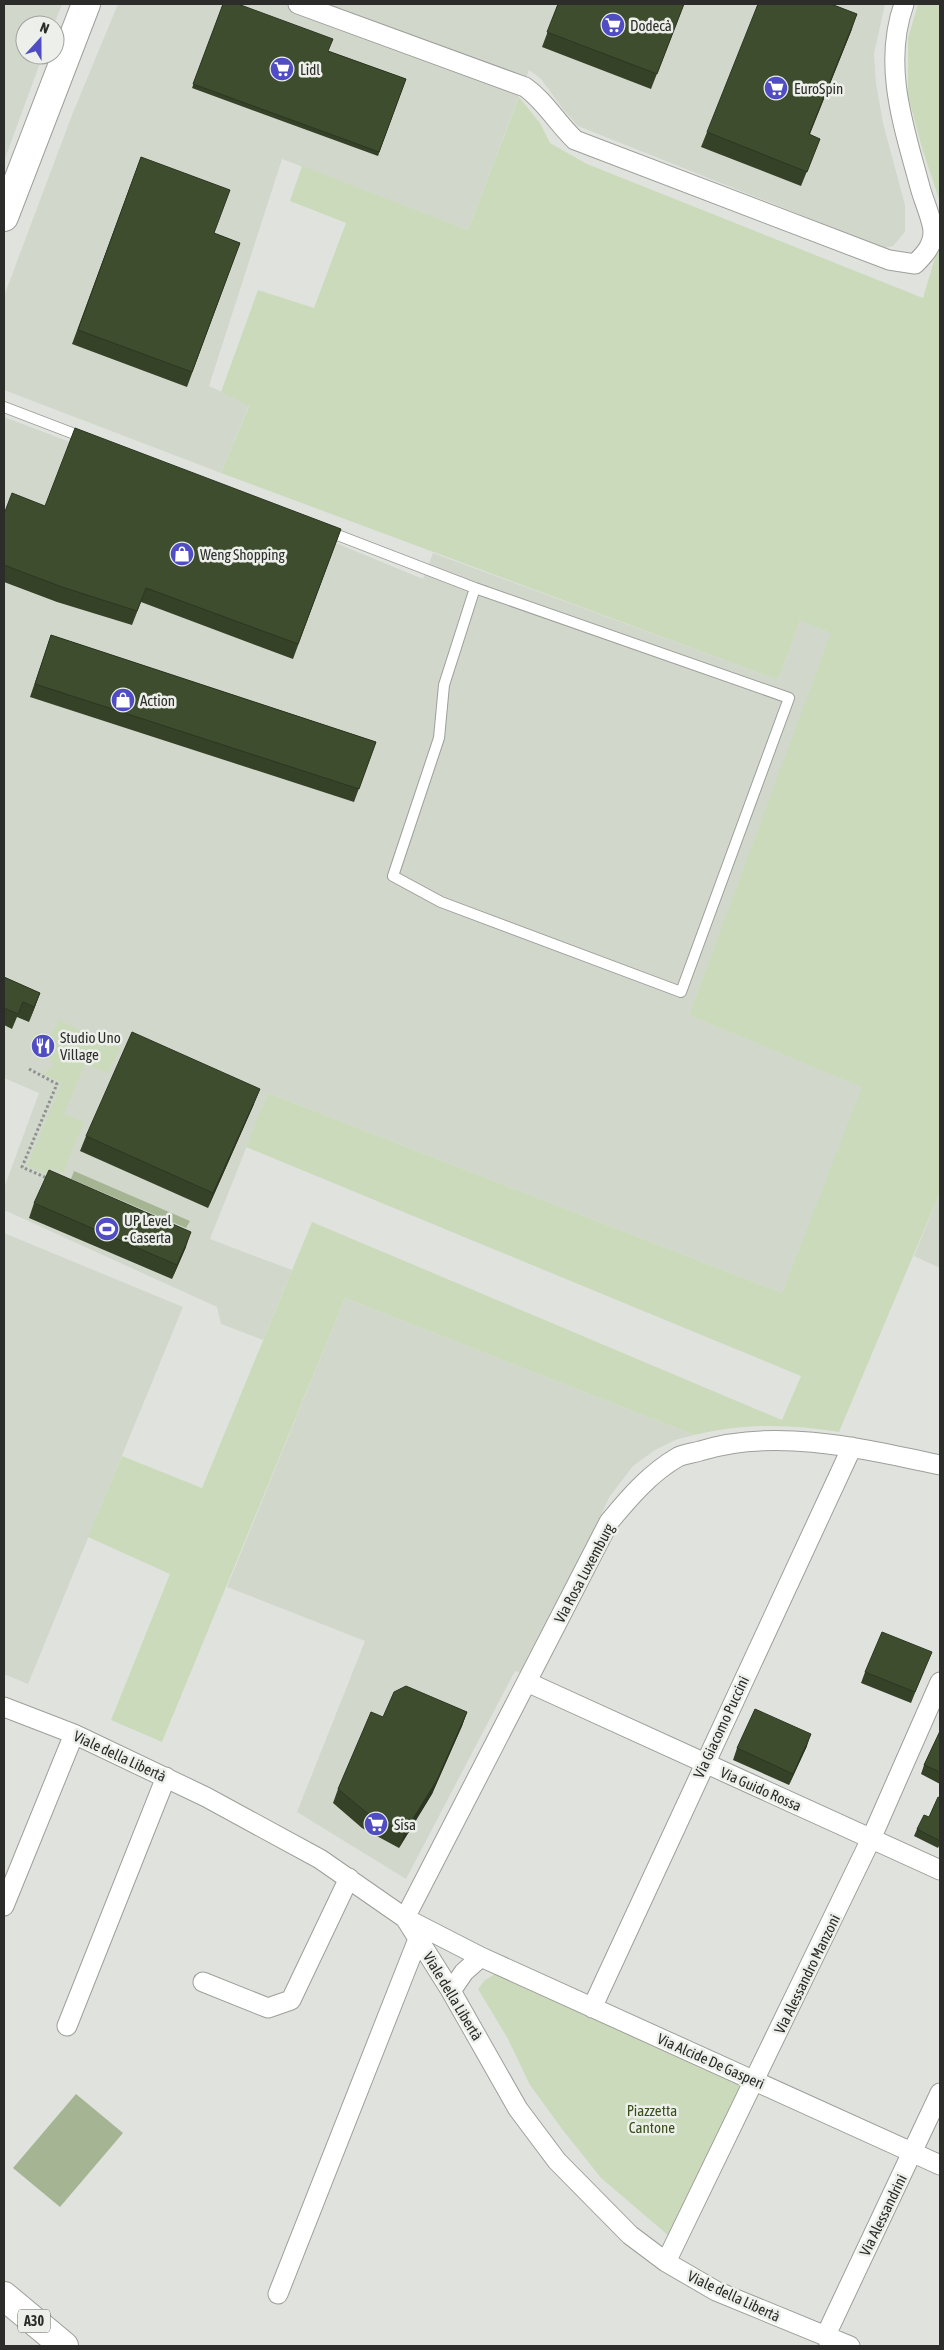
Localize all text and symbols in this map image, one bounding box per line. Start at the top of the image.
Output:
supermarket icon: Dodecà [600,12,626,38]
north arrow [15,15,65,65]
place label: Dodecà [630,17,672,34]
text: N [38,19,51,37]
supermarket icon: Lidl [269,56,295,82]
place label: Lidl [300,61,320,78]
supermarket icon: EuroSpin [763,75,789,101]
place label: EuroSpin [794,80,843,97]
shop icon: Weng Shopping [169,541,195,567]
place label: Weng Shopping [200,546,286,563]
shop icon: Action [110,687,136,713]
place label: Action [140,692,175,709]
place label: Studio Uno Village [60,1029,121,1063]
restaurant icon: Studio Uno Village [30,1033,56,1059]
place label: UP Level - Caserta [124,1212,172,1246]
sports icon: UP Level - Caserta [94,1216,120,1242]
street label: Via Rosa Luxemburg [551,1520,618,1626]
street label: Via Giacomo Puccini [690,1673,752,1781]
street label: Viale della Libertà [71,1727,169,1785]
street label: Via Guido Rossa [718,1764,804,1814]
supermarket icon: Sisa [363,1811,389,1837]
place label: Sisa [394,1816,416,1833]
street label: Via Alessandro Manzoni [771,1912,843,2036]
street label: Viale della Libertà [420,1949,486,2043]
street label: Via Alcide De Gasperi [655,2030,767,2092]
park label: Piazzetta Cantone [627,2102,677,2136]
street label: Via Alessandrini [856,2172,910,2258]
street label: Viale della Libertà [685,2267,783,2325]
road number: A30 [18,2310,50,2332]

